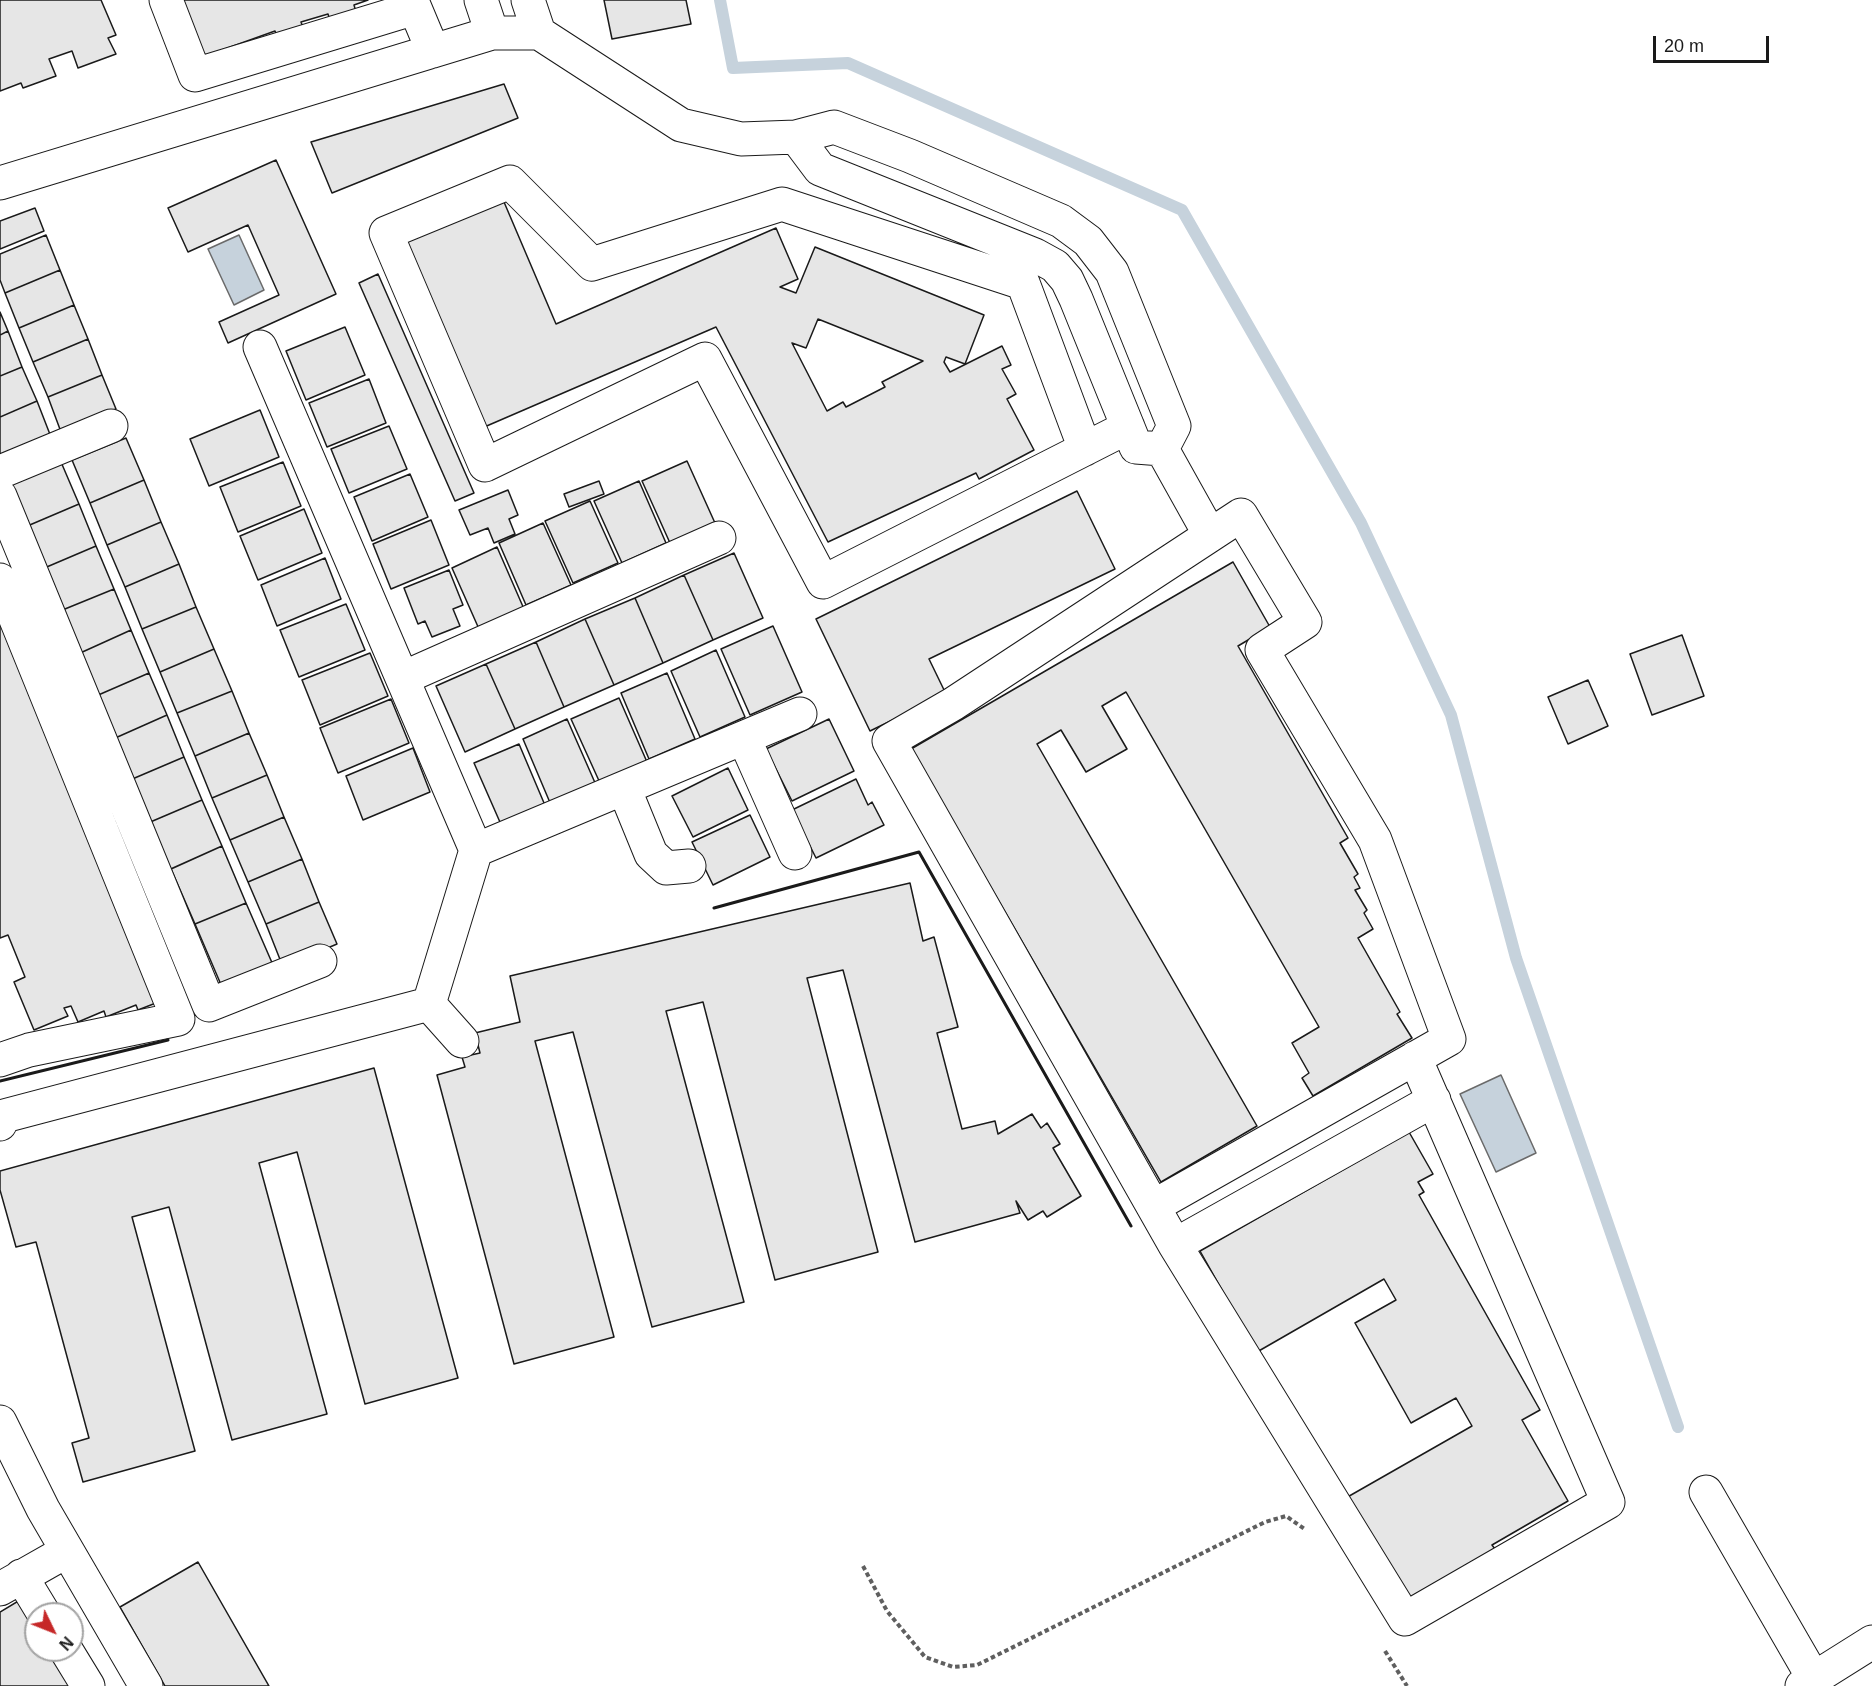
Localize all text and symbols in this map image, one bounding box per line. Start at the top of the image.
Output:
scale bar [1656,24,1772,62]
text: 20 m [1664,36,1704,56]
north arrow [24,1602,84,1662]
text: N [56,1633,76,1653]

